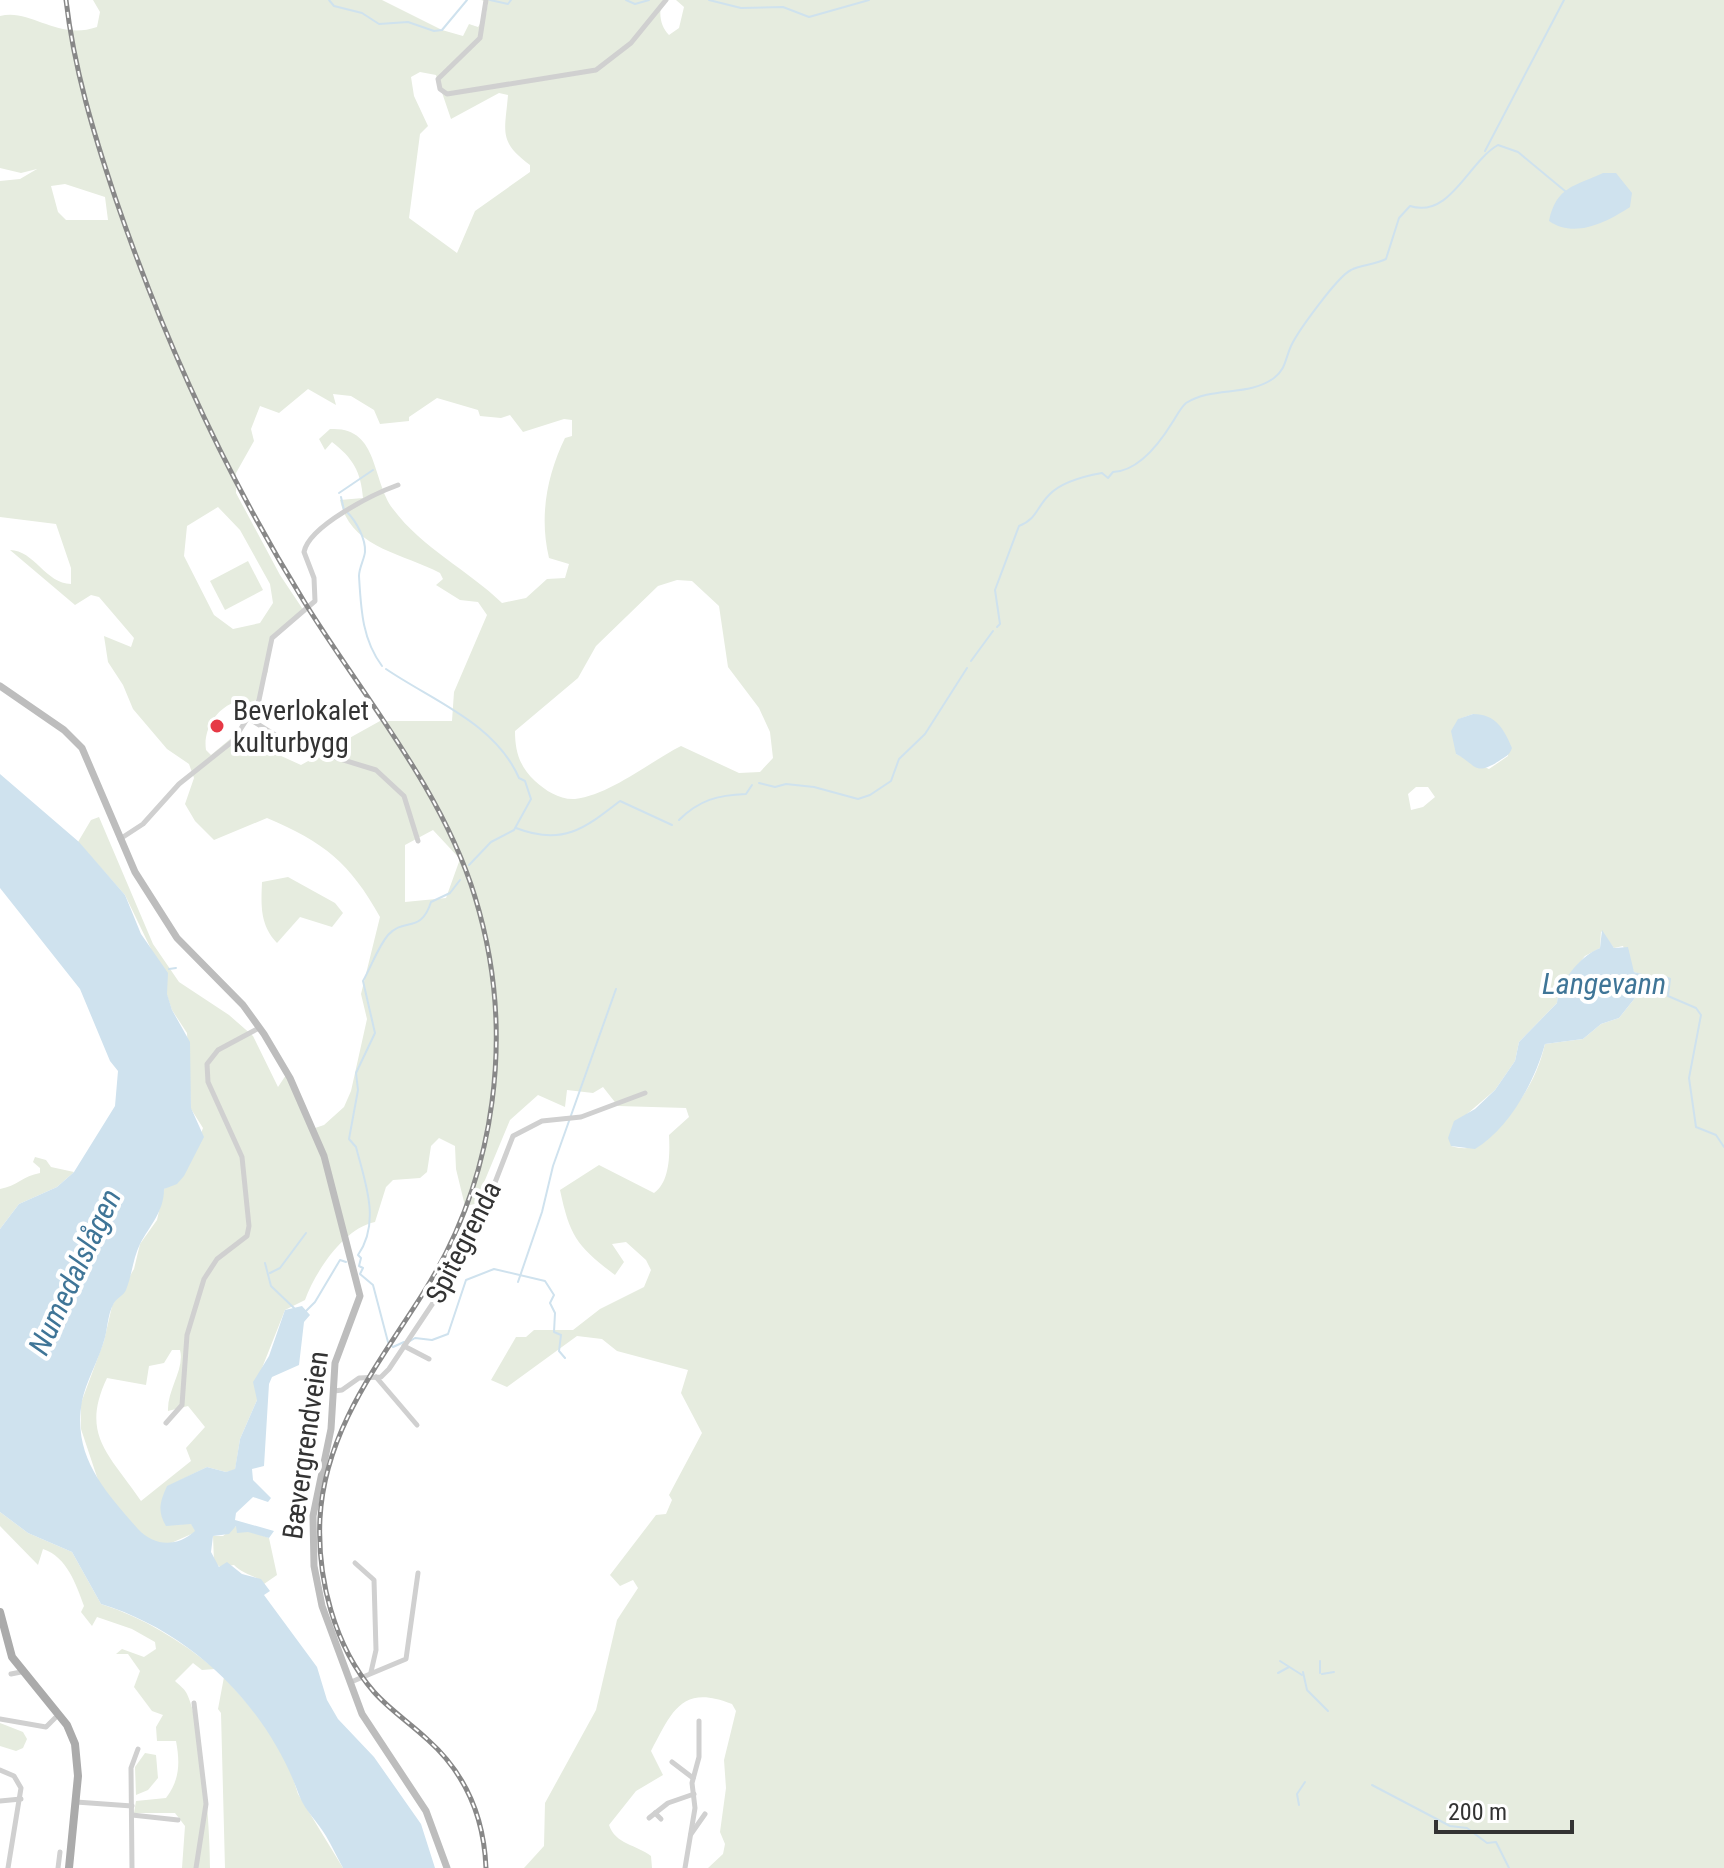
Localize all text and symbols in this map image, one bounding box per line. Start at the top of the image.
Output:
place label: Beverlokalet kulturbygg [233,694,369,759]
marker: Beverlokalet kulturbygg [208,717,226,735]
water label: Langevann [1542,966,1666,1001]
street label: Spitegrenda [419,1176,508,1309]
water label: Numedalslågen [21,1183,128,1360]
street label: Bævergrendveien [276,1349,335,1541]
scale bar [1436,1784,1572,1834]
text: 200 m [1448,1798,1507,1826]

